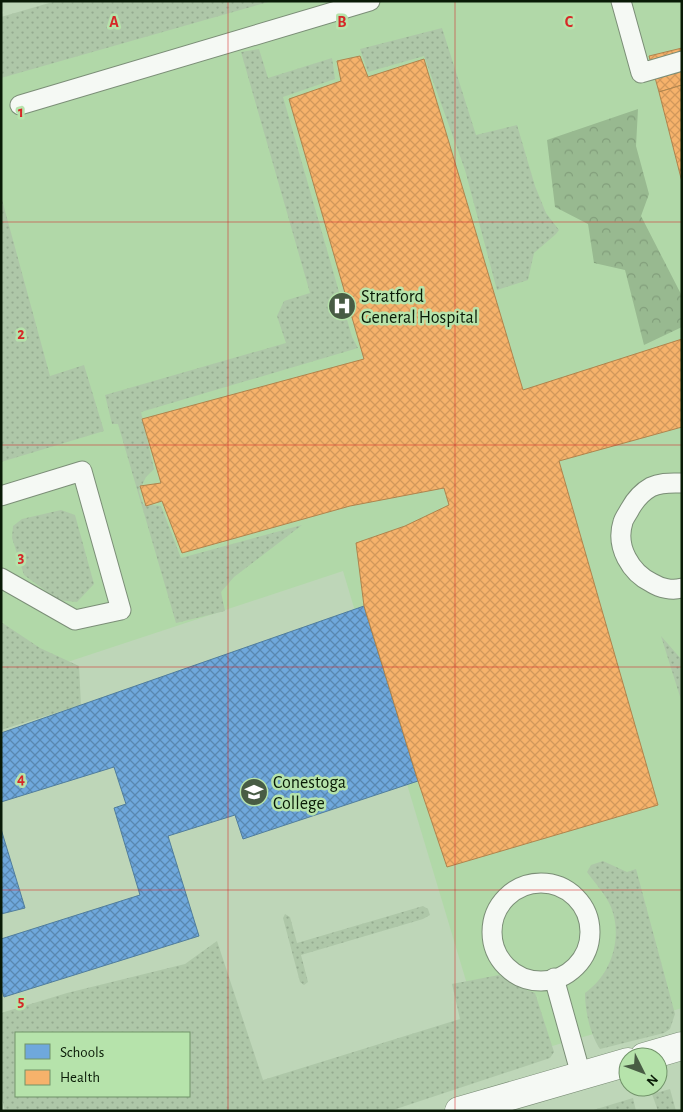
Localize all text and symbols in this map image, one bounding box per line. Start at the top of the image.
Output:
text: A [109,14,119,30]
text: B [337,14,347,30]
text: C [565,14,574,30]
text: 1 [18,104,24,120]
place label: Stratford General Hospital [361,288,478,327]
hospital icon: Stratford General Hospital [327,291,357,321]
text: 2 [17,326,25,342]
text: 3 [18,549,25,565]
text: 4 [17,771,25,787]
place label: Conestoga College [273,774,346,813]
school or university icon: Conestoga College [239,777,269,807]
text: 5 [18,993,25,1009]
legend [15,1032,190,1097]
text: Schools [60,1045,104,1060]
north arrow [618,1047,668,1097]
text: Health [60,1070,100,1085]
text: N [643,1072,660,1088]

